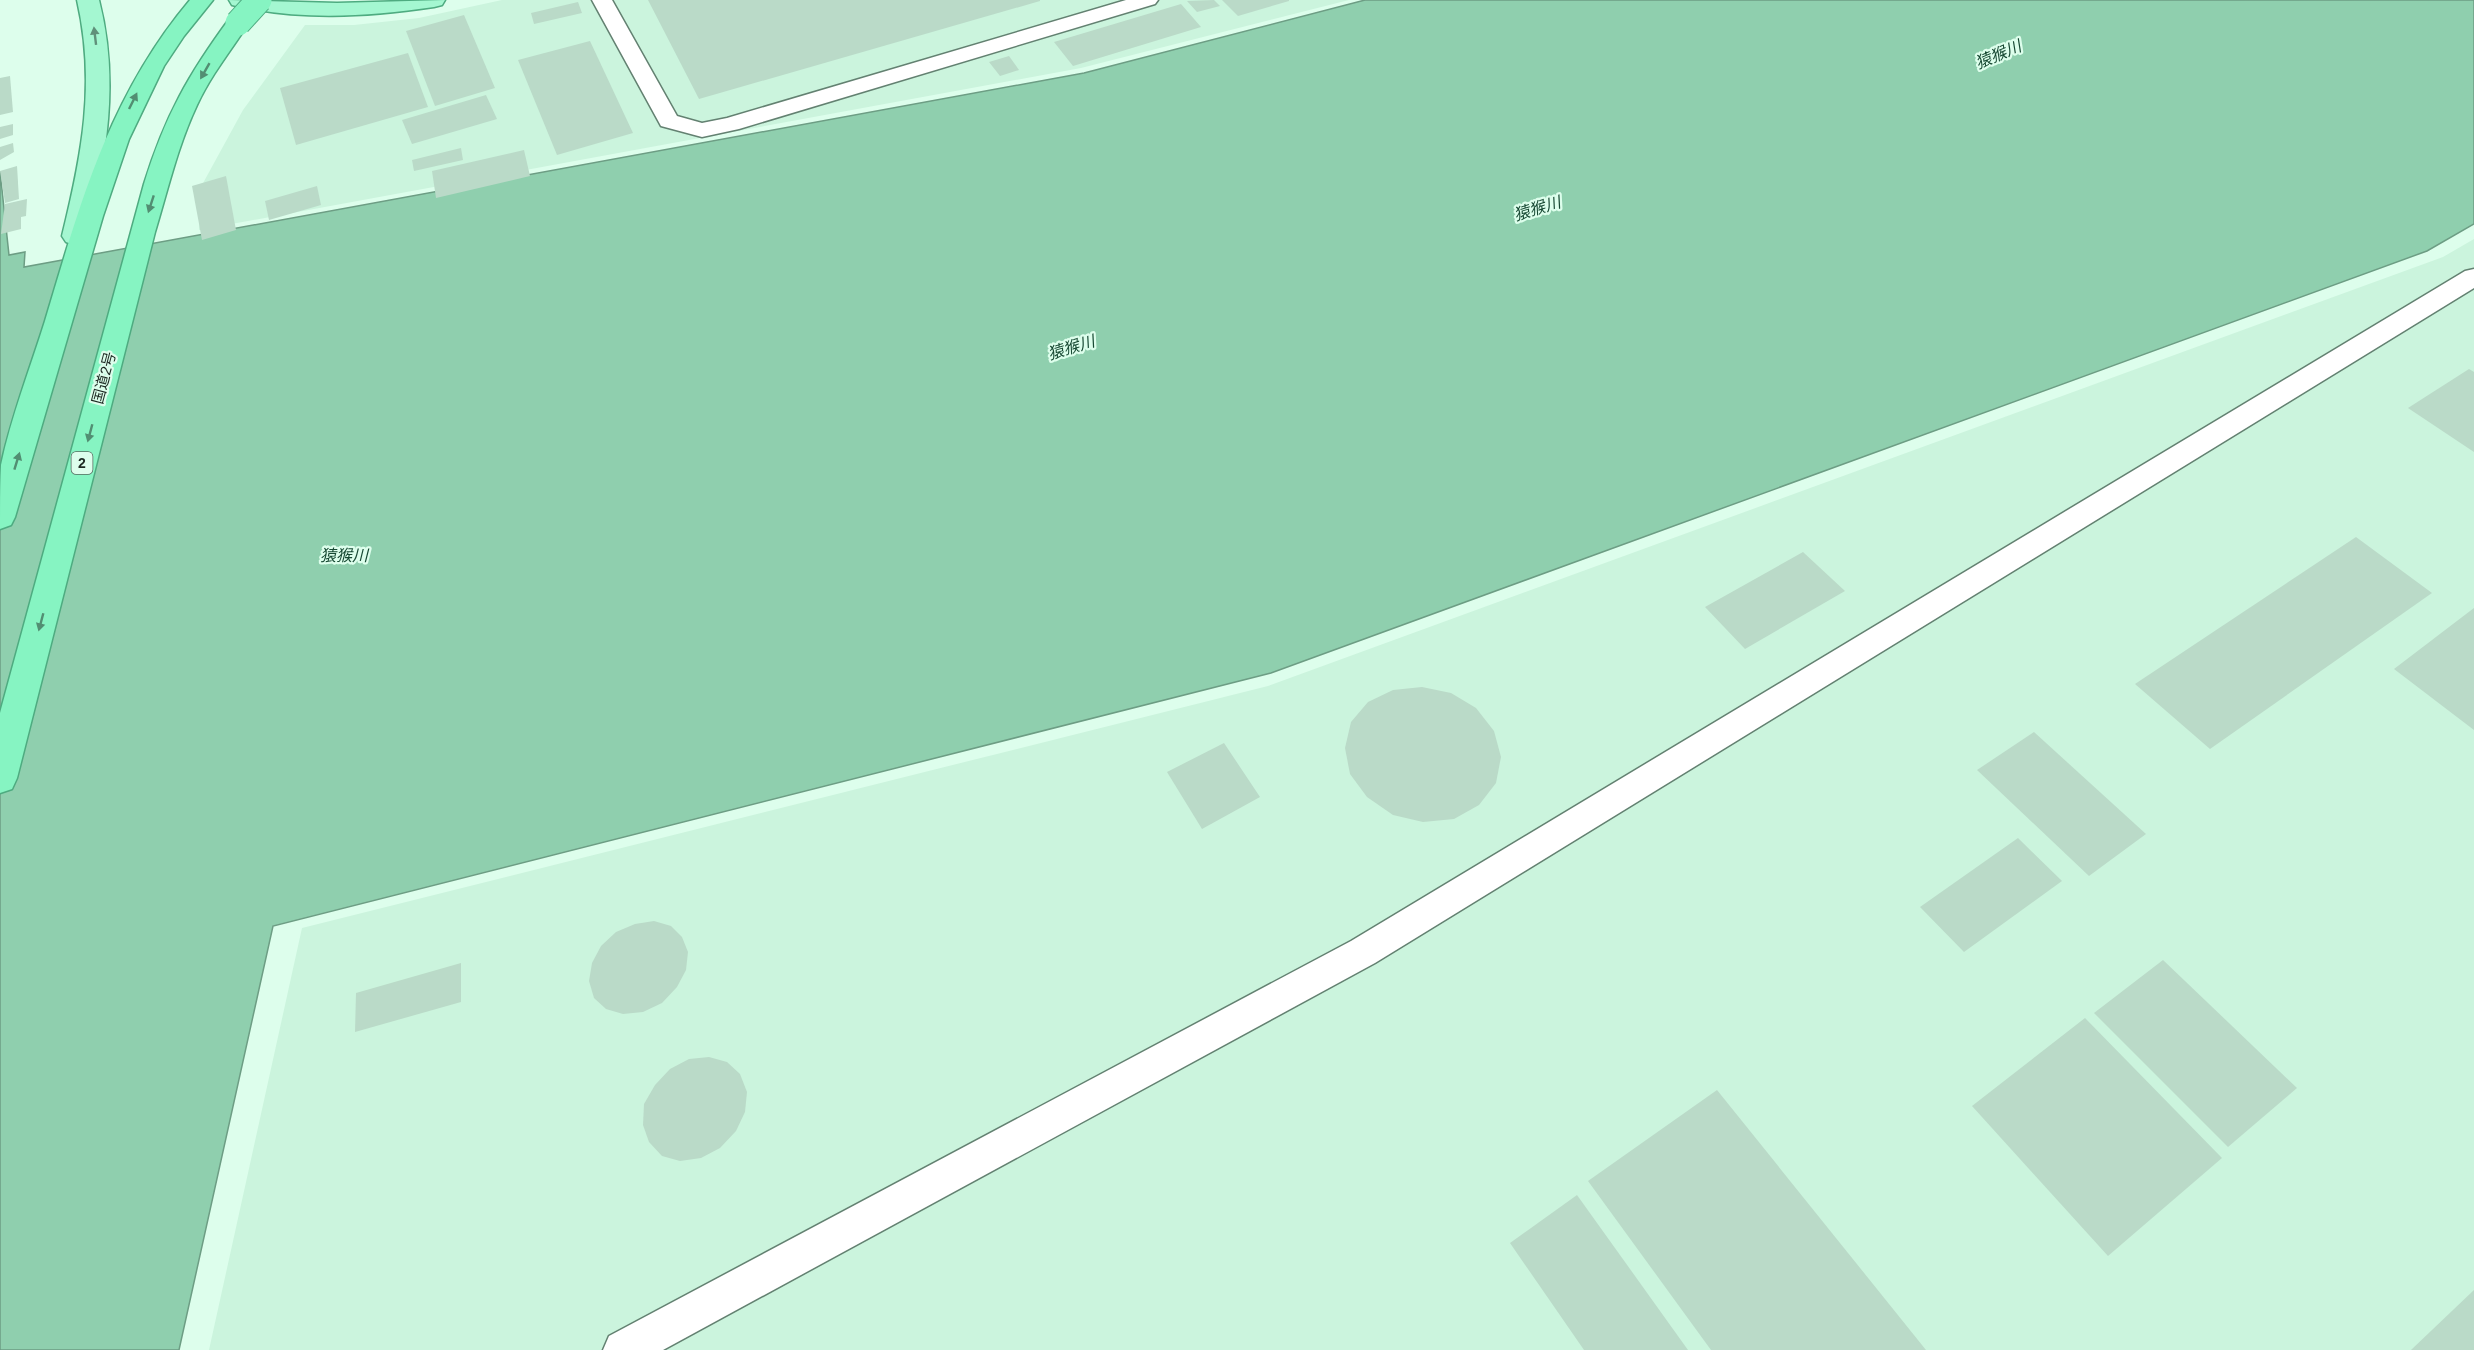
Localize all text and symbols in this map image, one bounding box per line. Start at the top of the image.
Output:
one-way arrow [90,26,99,45]
water label: 猿猴川 [1973,36,2025,72]
one-way arrow [200,63,210,80]
one-way arrow [128,93,137,110]
water label: 猿猴川 [1512,193,1564,224]
one-way arrow [146,195,155,213]
water label: 猿猴川 [1046,332,1098,363]
street label: 国道2号 [88,350,119,406]
one-way arrow [84,424,94,442]
one-way arrow [13,452,22,470]
road number: 2 [72,452,92,474]
water label: 猿猴川 [320,547,370,564]
one-way arrow [35,613,45,631]

